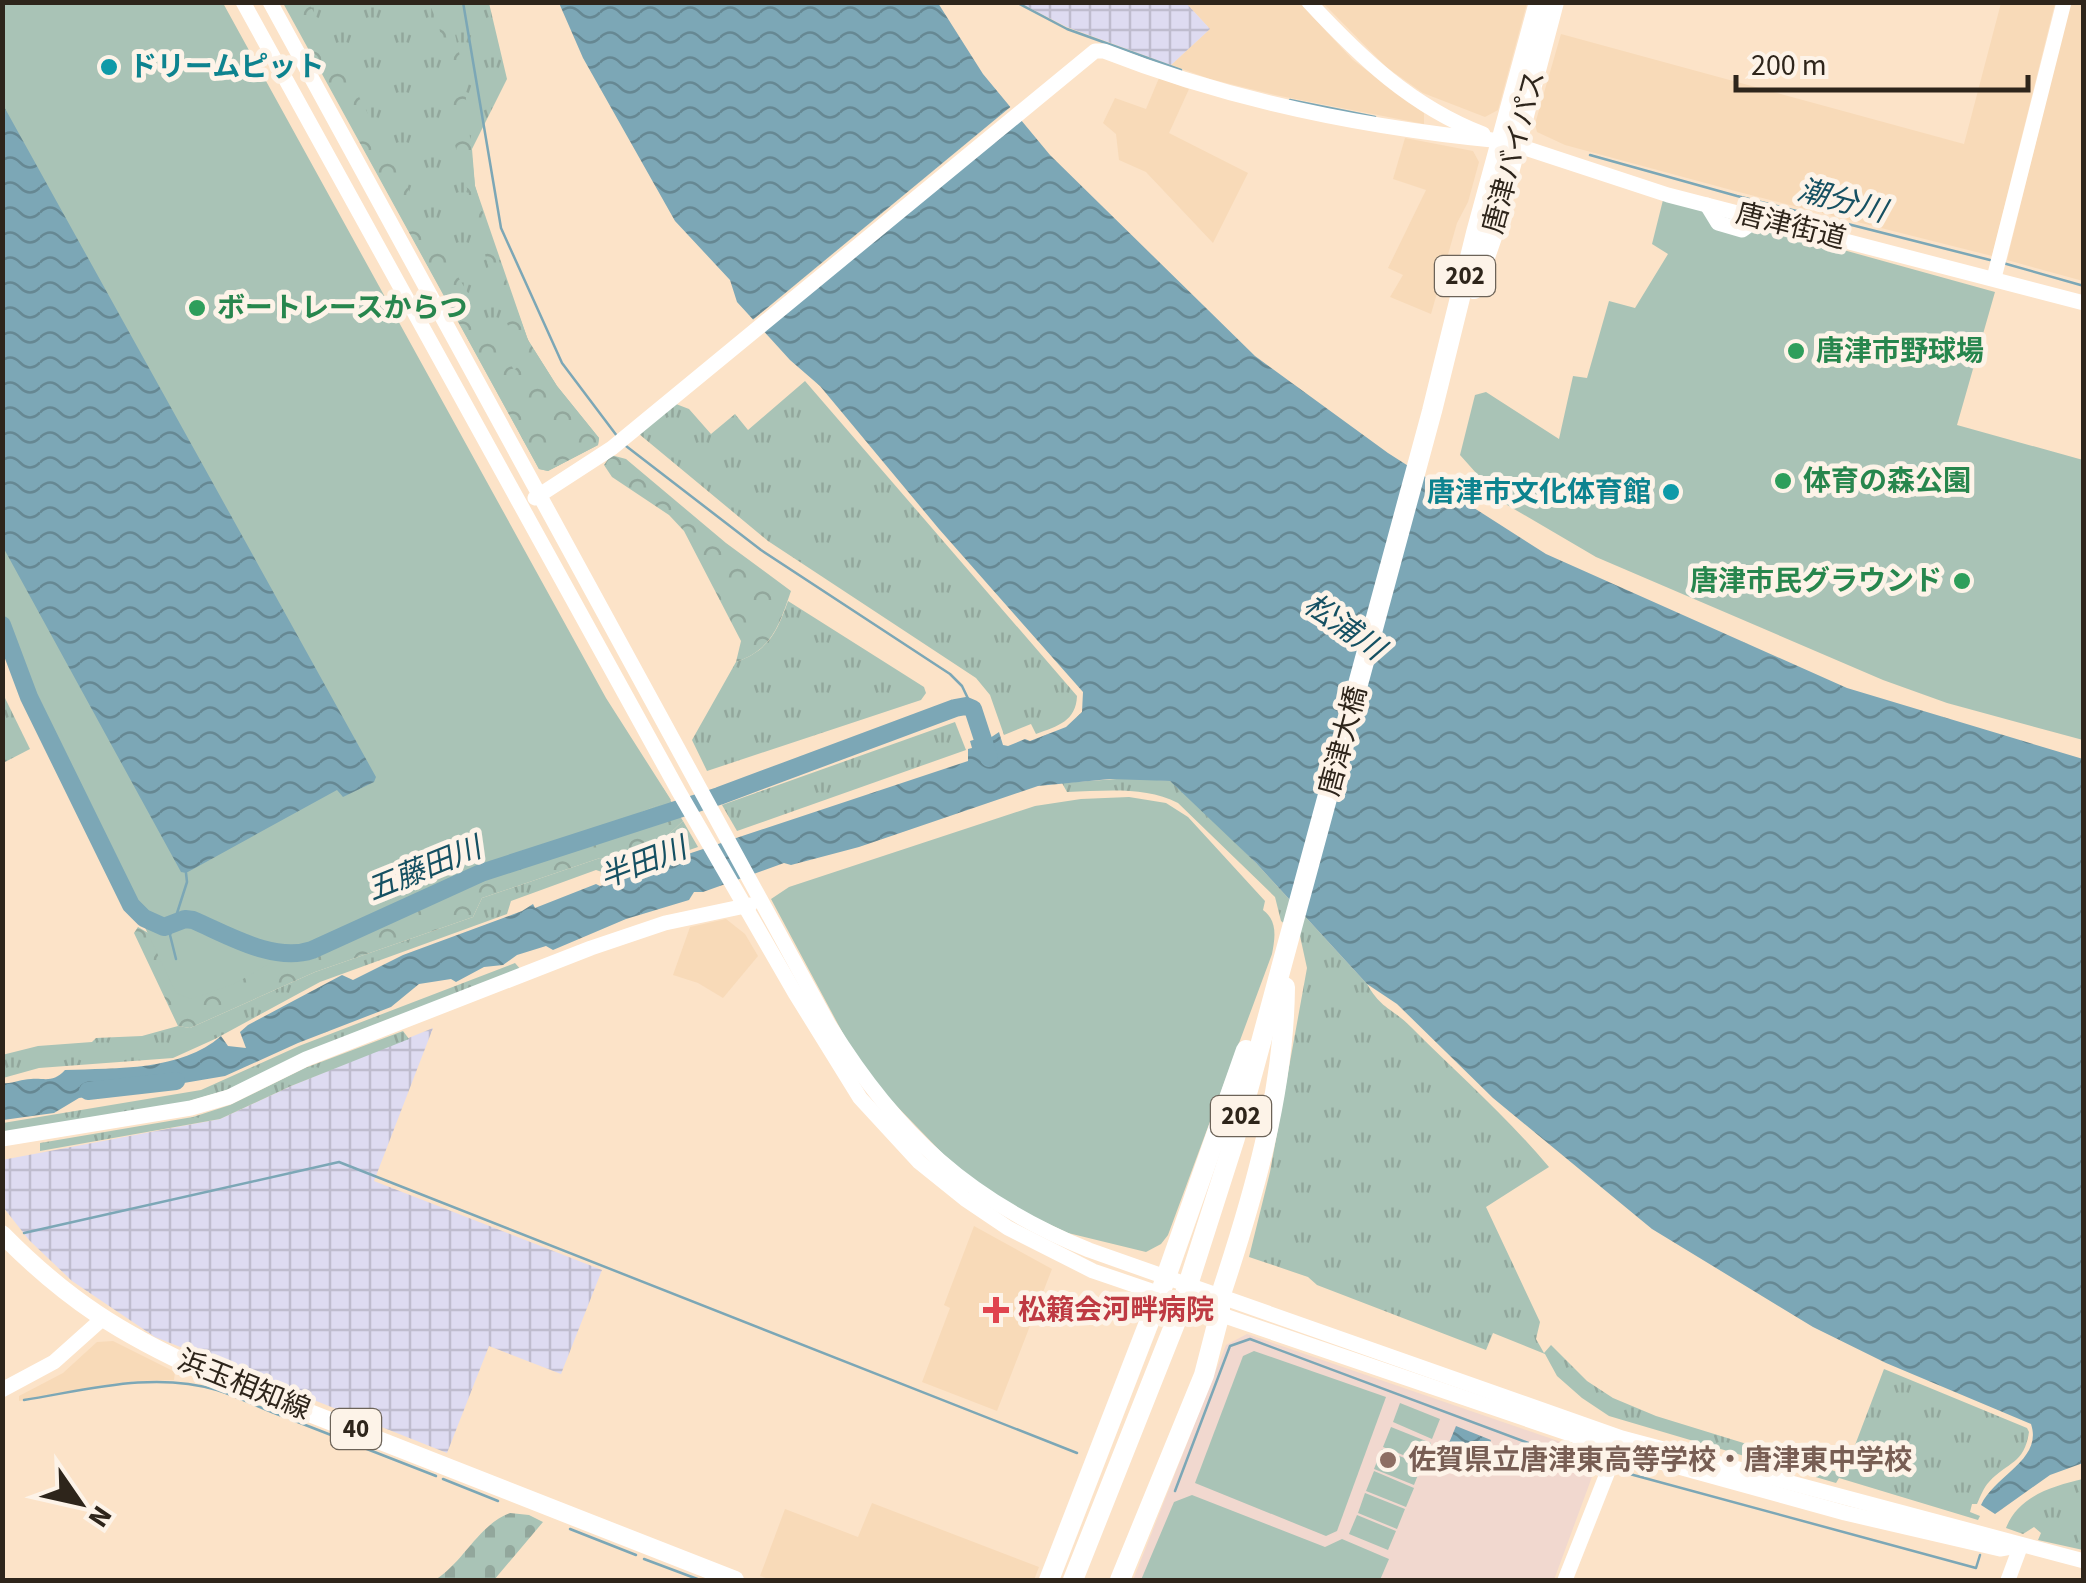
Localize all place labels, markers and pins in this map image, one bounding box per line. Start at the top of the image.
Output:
place label: ドリームピット [129,47,324,87]
marker: ドリームピット [98,56,120,78]
place label: ボートレースからつ [217,288,468,328]
marker: ボートレースからつ [186,297,208,319]
place label: 唐津市野球場 [1816,331,1984,371]
marker: 唐津市野球場 [1785,340,1807,362]
place label: 体育の森公園 [1803,461,1971,501]
marker: 体育の森公園 [1772,470,1794,492]
place label: 唐津市文化体育館 [1427,472,1651,512]
marker: 唐津市文化体育館 [1660,481,1682,503]
place label: 唐津市民グラウンド [1690,561,1942,601]
marker: 唐津市民グラウンド [1951,570,1973,592]
place label: 松籟会河畔病院 [1018,1290,1214,1330]
marker: 松籟会河畔病院 [983,1297,1009,1323]
place label: 佐賀県立唐津東高等学校・唐津東中学校 [1408,1440,1912,1480]
marker: 佐賀県立唐津東高等学校・唐津東中学校 [1377,1449,1399,1471]

